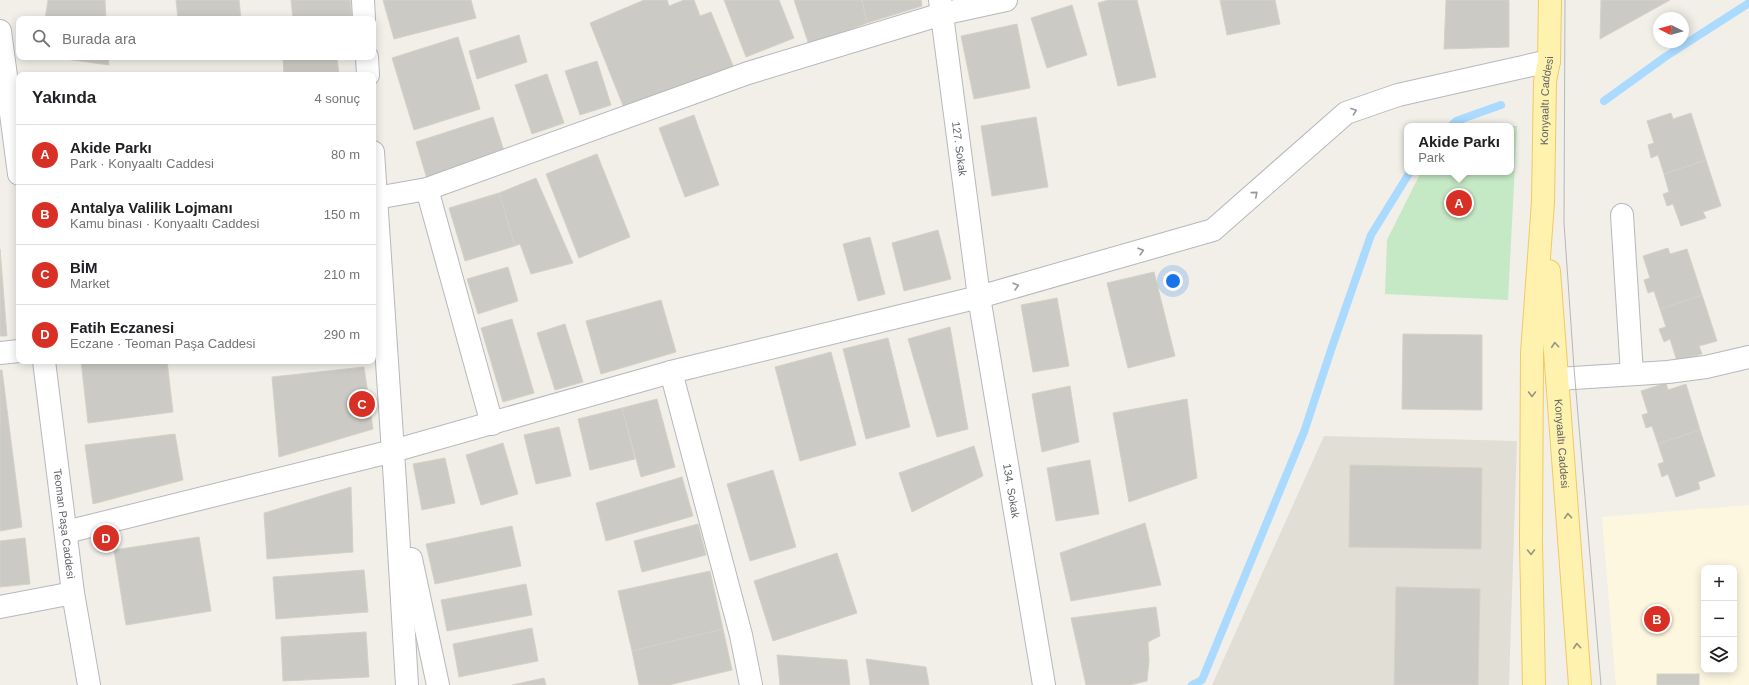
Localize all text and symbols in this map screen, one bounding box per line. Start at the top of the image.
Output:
north arrow [1653,12,1689,48]
search box [16,16,376,60]
icon: search [30,27,52,49]
text: Burada ara [62,30,136,47]
street label: Konyaaltı Caddesi [1538,56,1555,145]
text: Yakında [32,88,96,107]
text: 4 sonuç [314,91,360,106]
one-way arrow [1350,107,1357,115]
street label: 127. Sokak [950,121,969,177]
popup [1404,123,1514,175]
text: Akide Parkı [1418,133,1500,150]
text: Akide Parkı [70,139,152,156]
text: A [40,147,50,162]
text: 80 m [331,147,360,162]
text: Park [1418,150,1445,165]
text: Park · Konyaaltı Caddesi [70,156,214,171]
pin: A [1446,188,1472,218]
one-way arrow [1250,191,1257,198]
text: Antalya Valilik Lojmanı [70,199,233,216]
text: B [40,207,50,222]
text: 150 m [324,207,360,222]
text: Kamu binası · Konyaaltı Caddesi [70,216,259,231]
one-way arrow [1138,247,1144,255]
text: BİM [70,259,98,276]
text: C [40,267,50,282]
text: 210 m [324,267,360,282]
your location [1163,271,1183,291]
text: Market [70,276,110,291]
one-way arrow [1012,282,1019,291]
text: Fatih Eczanesi [70,319,174,336]
text: D [40,327,50,342]
text: 290 m [324,327,360,342]
text: Eczane · Teoman Paşa Caddesi [70,336,255,351]
one-way arrow [1551,342,1560,348]
pin: C [349,389,375,419]
one-way arrow [1528,391,1536,397]
street label: Konyaaltı Caddesi [1553,398,1571,489]
street label: 134. Sokak [1001,463,1022,519]
street label: Teoman Paşa Caddesi [52,468,77,579]
one-way arrow [1563,513,1572,519]
pin: D [93,523,119,553]
one-way arrow [1527,549,1535,555]
map controls [1701,565,1737,673]
button: + [1701,565,1737,601]
button: − [1701,601,1737,637]
pin: B [1644,604,1670,634]
button: layers [1701,637,1737,673]
one-way arrow [1572,643,1581,649]

